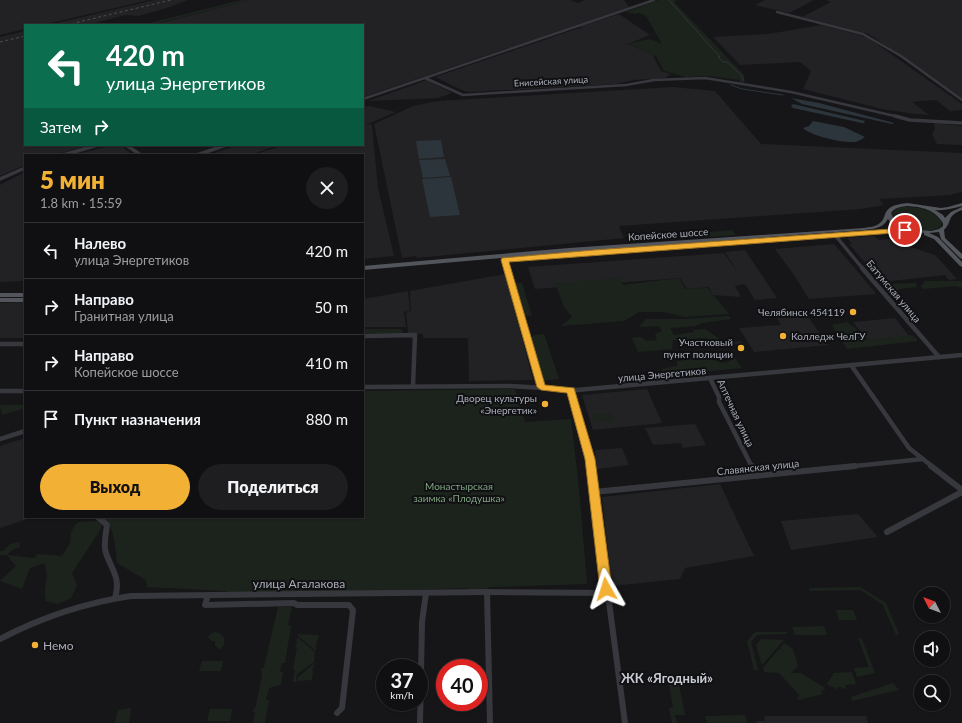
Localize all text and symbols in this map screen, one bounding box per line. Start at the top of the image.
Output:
text: 420 m [106,38,185,72]
icon: left [40,40,92,92]
text: улица Энергетиков [106,72,265,94]
street label: Енисейская улица [514,74,588,88]
icon: right [90,116,112,138]
text: Затем [40,118,82,136]
text: 5 мин [40,165,105,194]
button: close [306,167,348,209]
text: 1.8 km · 15:59 [40,195,122,211]
pin [888,213,922,247]
icon: arrive [894,219,916,241]
street label: Копейское шоссе [627,225,709,243]
text: Налево [74,234,126,252]
icon: left [40,240,62,262]
text: 420 m [306,242,348,260]
text: улица Энергетиков [74,252,189,268]
street label: Батумская улица [864,257,924,325]
text: Направо [74,290,134,308]
icon: right [40,296,62,318]
text: 50 m [314,298,348,316]
place label: Челябинск 454119 [758,306,845,318]
marker: Челябинск 454119 [848,307,858,317]
text: Гранитная улица [74,308,174,324]
place label: Колледж ЧелГУ [791,330,866,342]
marker: Колледж ЧелГУ [778,331,788,341]
place label: Участковый пункт полиции [663,336,733,360]
marker: Участковый пункт полиции [736,343,746,353]
text: Направо [74,346,134,364]
icon: right [40,352,62,374]
text: 410 m [306,354,348,372]
text: Копейское шоссе [74,364,179,380]
street label: улица Энергетиков [617,364,707,384]
street label: Аптечная улица [715,377,757,449]
place label: Дворец культуры «Энергетик» [456,392,537,416]
marker: Дворец культуры «Энергетик» [540,399,550,409]
icon: arrive [40,408,62,430]
text: Пункт назначения [74,410,201,428]
text: 880 m [306,410,348,428]
street label: Славянская улица [716,457,800,477]
button: Выход [40,464,190,510]
button: Поделиться [198,464,348,510]
park label: Монастырская заимка «Плодушка» [413,480,505,504]
position arrow [585,568,627,610]
street label: улица Агалакова [253,576,345,591]
north arrow [914,587,950,623]
map controls [914,587,950,711]
button: sound [914,631,950,667]
place label: Немо [43,638,74,653]
marker: Немо [30,640,40,650]
speed limit sign: 40 [436,659,488,711]
text: 37 [390,668,414,692]
district label: ЖК «Ягодный» [621,670,713,686]
button: search [914,675,950,711]
text: km/h [390,689,414,701]

